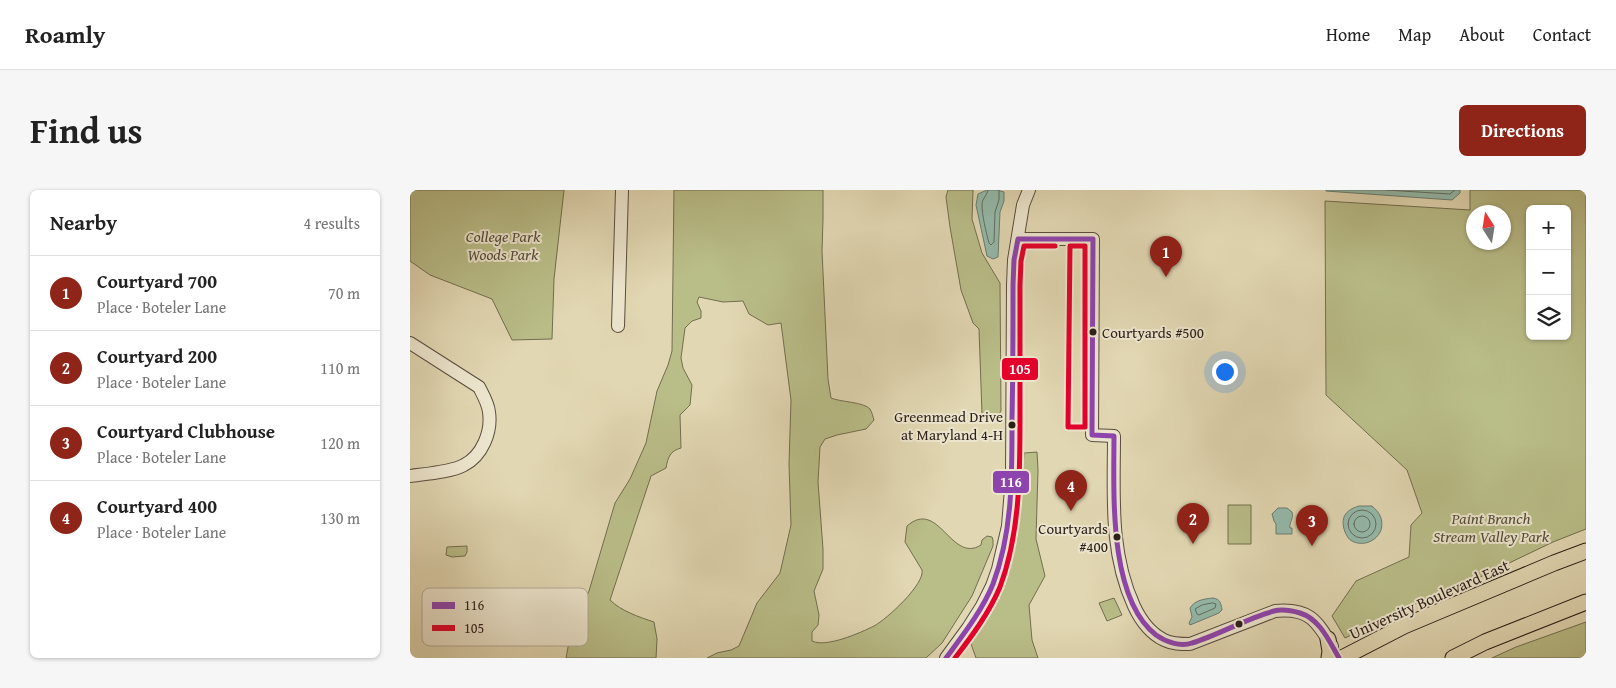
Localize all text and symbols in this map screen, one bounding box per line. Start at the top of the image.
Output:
text: Roamly [25,17,105,52]
text: Home [1326,21,1370,48]
text: Map [1398,21,1431,48]
text: About [1459,21,1505,48]
text: Contact [1533,21,1591,48]
text: Find us [30,105,143,156]
button: Directions [1459,105,1586,156]
north arrow [1466,205,1511,250]
map controls [1526,205,1571,340]
button: + [1526,205,1571,250]
text: Nearby [50,207,117,238]
text: 4 results [303,211,360,235]
park label: College Park Woods Park [466,224,541,266]
pin: 1 [1150,236,1182,277]
button: − [1526,250,1571,295]
text: Courtyard 700 [97,267,217,295]
text: 1 [62,281,70,305]
text: 70 m [328,281,360,305]
text: Place · Boteler Lane [97,295,226,319]
button: layers [1526,295,1571,340]
place label: Courtyards #500 [1102,322,1204,343]
marker: Courtyards #500 [1088,327,1098,337]
text: Courtyard 200 [97,342,217,370]
text: 2 [62,356,70,380]
text: 110 m [320,356,360,380]
line badge: 105 [1001,357,1039,381]
text: 105 [1009,359,1031,379]
your location [1212,359,1238,385]
text: Place · Boteler Lane [97,370,226,394]
place label: Greenmead Drive at Maryland 4-H [894,406,1003,445]
text: Courtyard Clubhouse [97,417,275,445]
marker: Greenmead Drive at Maryland 4-H [1007,420,1017,430]
text: 3 [62,431,70,455]
text: 120 m [320,431,360,455]
text: Place · Boteler Lane [97,445,226,469]
line badge: 116 [992,470,1030,494]
pin: 4 [1055,470,1087,511]
text: 116 [1000,472,1022,492]
text: Courtyard 400 [97,492,217,520]
pin: 2 [1177,503,1209,544]
pin: 3 [1296,505,1328,546]
text: 4 [62,506,70,530]
text: 130 m [320,506,360,530]
park label: Paint Branch Stream Valley Park [1433,506,1550,548]
place label: Courtyards #400 [1038,518,1108,557]
text: Place · Boteler Lane [97,520,226,544]
marker: Courtyards #400 [1112,532,1122,542]
street label: University Boulevard East [1345,553,1513,645]
legend [422,588,588,646]
text: 116 [464,595,484,615]
text: 105 [464,618,484,638]
unlabelled marker [1234,619,1244,629]

